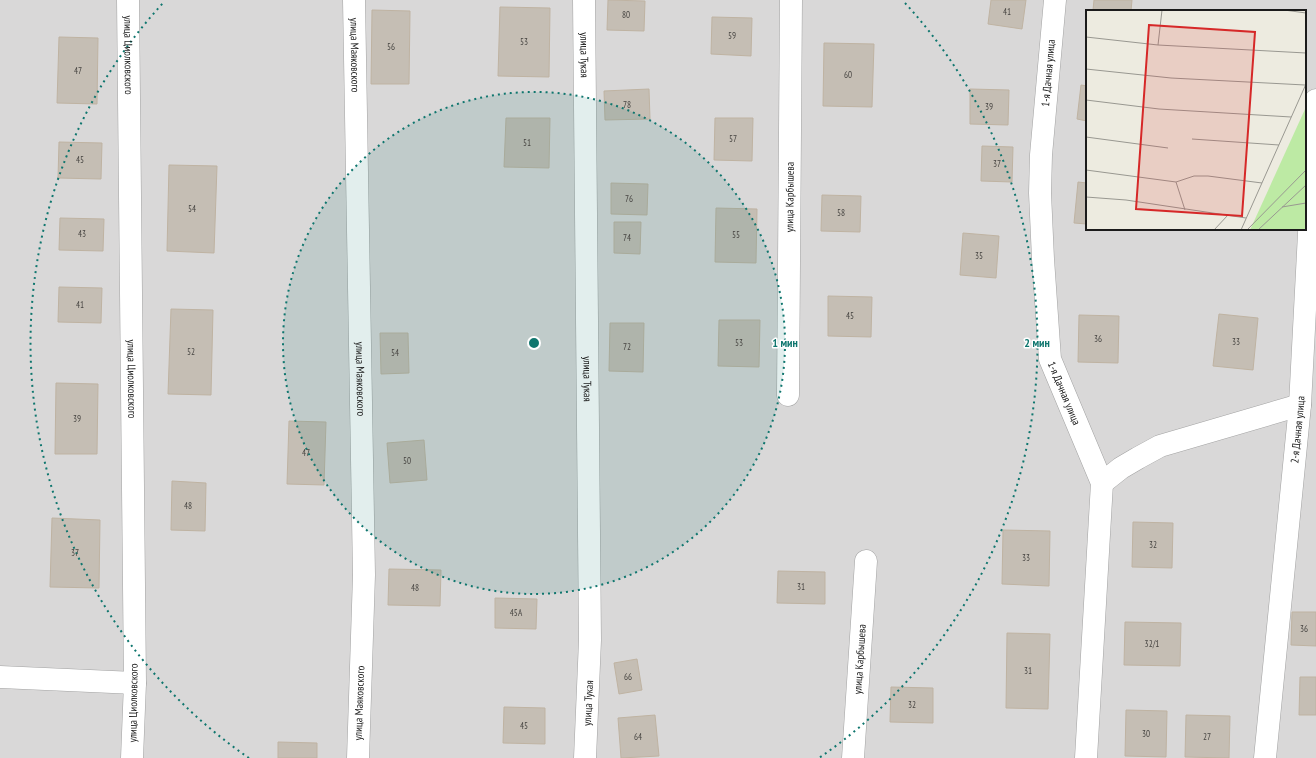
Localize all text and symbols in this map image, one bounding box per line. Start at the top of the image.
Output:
house number: 41 [1003,6,1011,17]
house number: 80 [622,9,630,20]
inset map [1086,10,1306,230]
street label: улица Циолковского [121,15,136,95]
street label: улица Маяковского [347,17,363,93]
house number: 59 [728,30,736,41]
street label: улица Тукая [577,32,592,78]
house number: 53 [520,36,528,47]
street label: 1-я Дачная улица [1038,39,1058,107]
house number: 56 [387,41,395,52]
house number: 47 [74,65,82,76]
house number: 60 [844,69,852,80]
house number: 78 [623,99,631,110]
house number: 39 [985,101,993,112]
house number: 57 [729,133,737,144]
house number: 51 [523,137,531,148]
house number: 45 [76,154,84,165]
house number: 37 [993,158,1001,169]
street label: улица Карбышева [782,162,797,232]
house number: 76 [625,193,633,204]
house number: 54 [188,203,196,214]
house number: 58 [837,207,845,218]
house number: 43 [78,228,86,239]
house number: 55 [732,229,740,240]
house number: 74 [623,232,631,243]
house number: 35 [975,250,983,261]
house number: 41 [76,299,84,310]
house number: 45 [846,310,854,321]
house number: 36 [1094,333,1102,344]
text: 1 мин [772,335,798,350]
text: 2 мин [1024,335,1050,350]
centre of rings [527,336,541,350]
house number: 33 [1232,336,1240,347]
house number: 53 [735,337,743,348]
street label: улица Циолковского [124,339,139,419]
street label: улица Маяковского [353,341,368,417]
house number: 72 [623,341,631,352]
house number: 52 [187,346,195,357]
house number: 54 [391,347,399,358]
street label: улица Тукая [580,356,595,402]
street label: 1-я Дачная улица [1045,359,1084,427]
street label: 2-я Дачная улица [1287,396,1307,464]
house number: 39 [73,413,81,424]
house number: 47 [302,447,310,458]
house number: 50 [403,455,411,466]
house number: 48 [184,500,192,511]
house number: 32 [1149,539,1157,550]
house number: 37 [71,547,79,558]
house number: 33 [1022,552,1030,563]
house number: 31 [797,581,805,592]
house number: 48 [411,582,419,593]
house number: 45А [510,607,523,618]
house number: 36 [1300,623,1308,634]
street label: улица Карбышева [850,624,869,695]
house number: 32/1 [1145,638,1159,649]
street label: улица Циолковского [125,663,141,743]
street label: улица Маяковского [351,665,367,741]
house number: 31 [1024,665,1032,676]
house number: 66 [624,671,632,682]
street label: улица Тукая [580,680,596,726]
house number: 32 [908,699,916,710]
house number: 45 [520,720,528,731]
house number: 30 [1142,728,1150,739]
house number: 64 [634,731,642,742]
house number: 27 [1203,731,1211,742]

